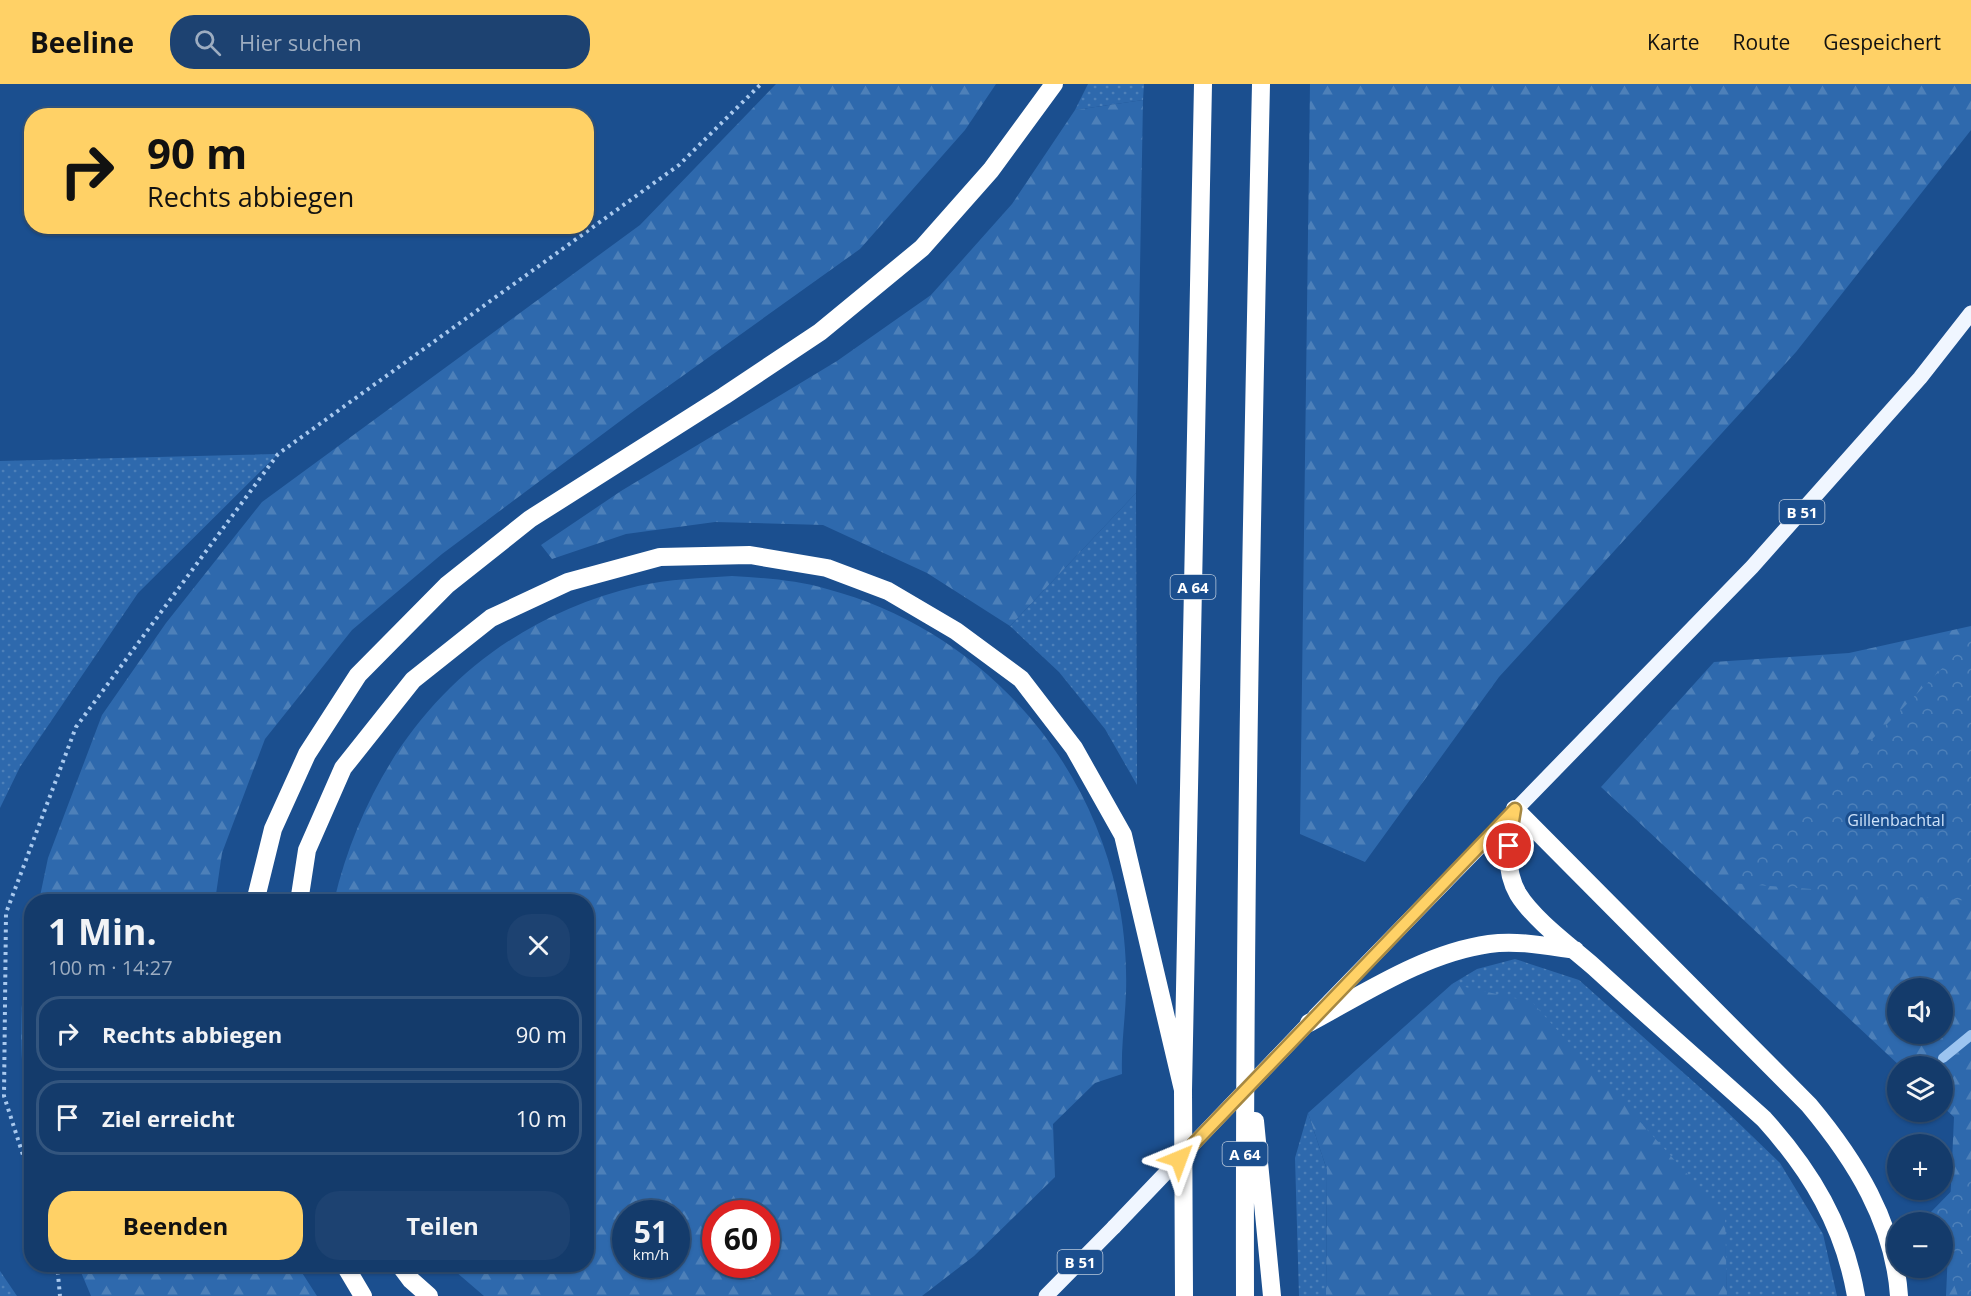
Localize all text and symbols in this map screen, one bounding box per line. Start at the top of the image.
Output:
search box [170,15,590,69]
text: Beeline [30,23,134,61]
icon: search [191,26,224,59]
text: Hier suchen [239,27,362,57]
text: Karte [1647,28,1699,56]
text: Route [1732,28,1790,56]
text: Gespeichert [1823,28,1941,56]
text: 90 m [147,124,247,181]
icon: right [48,132,126,210]
text: Rechts abbiegen [147,178,354,215]
road number: B 51 [1780,500,1824,524]
road number: A 64 [1170,575,1216,599]
park label: Gillenbachtal [1847,809,1945,831]
pin [1483,820,1534,871]
icon: arrive [1492,829,1525,862]
text: 1 Min. [48,907,157,956]
button: close [507,914,570,977]
text: 100 m · 14:27 [48,954,173,981]
map controls [1887,978,1953,1278]
button: sound [1887,978,1953,1044]
icon: right [51,1017,84,1050]
text: Rechts abbiegen [102,1019,282,1049]
text: 90 m [516,1019,567,1049]
button: layers [1887,1056,1953,1122]
icon: arrive [51,1101,84,1134]
text: Ziel erreicht [102,1103,235,1133]
text: 10 m [516,1103,567,1133]
position arrow [1147,1127,1211,1191]
button: + [1887,1134,1953,1200]
road number: A 64 [1222,1142,1268,1166]
button: Beenden [48,1191,303,1260]
button: Teilen [315,1191,570,1260]
speed limit sign: 60 [702,1200,780,1278]
text: 51 [634,1211,668,1252]
button: − [1887,1212,1953,1278]
text: km/h [633,1244,669,1264]
road number: B 51 [1058,1250,1102,1274]

